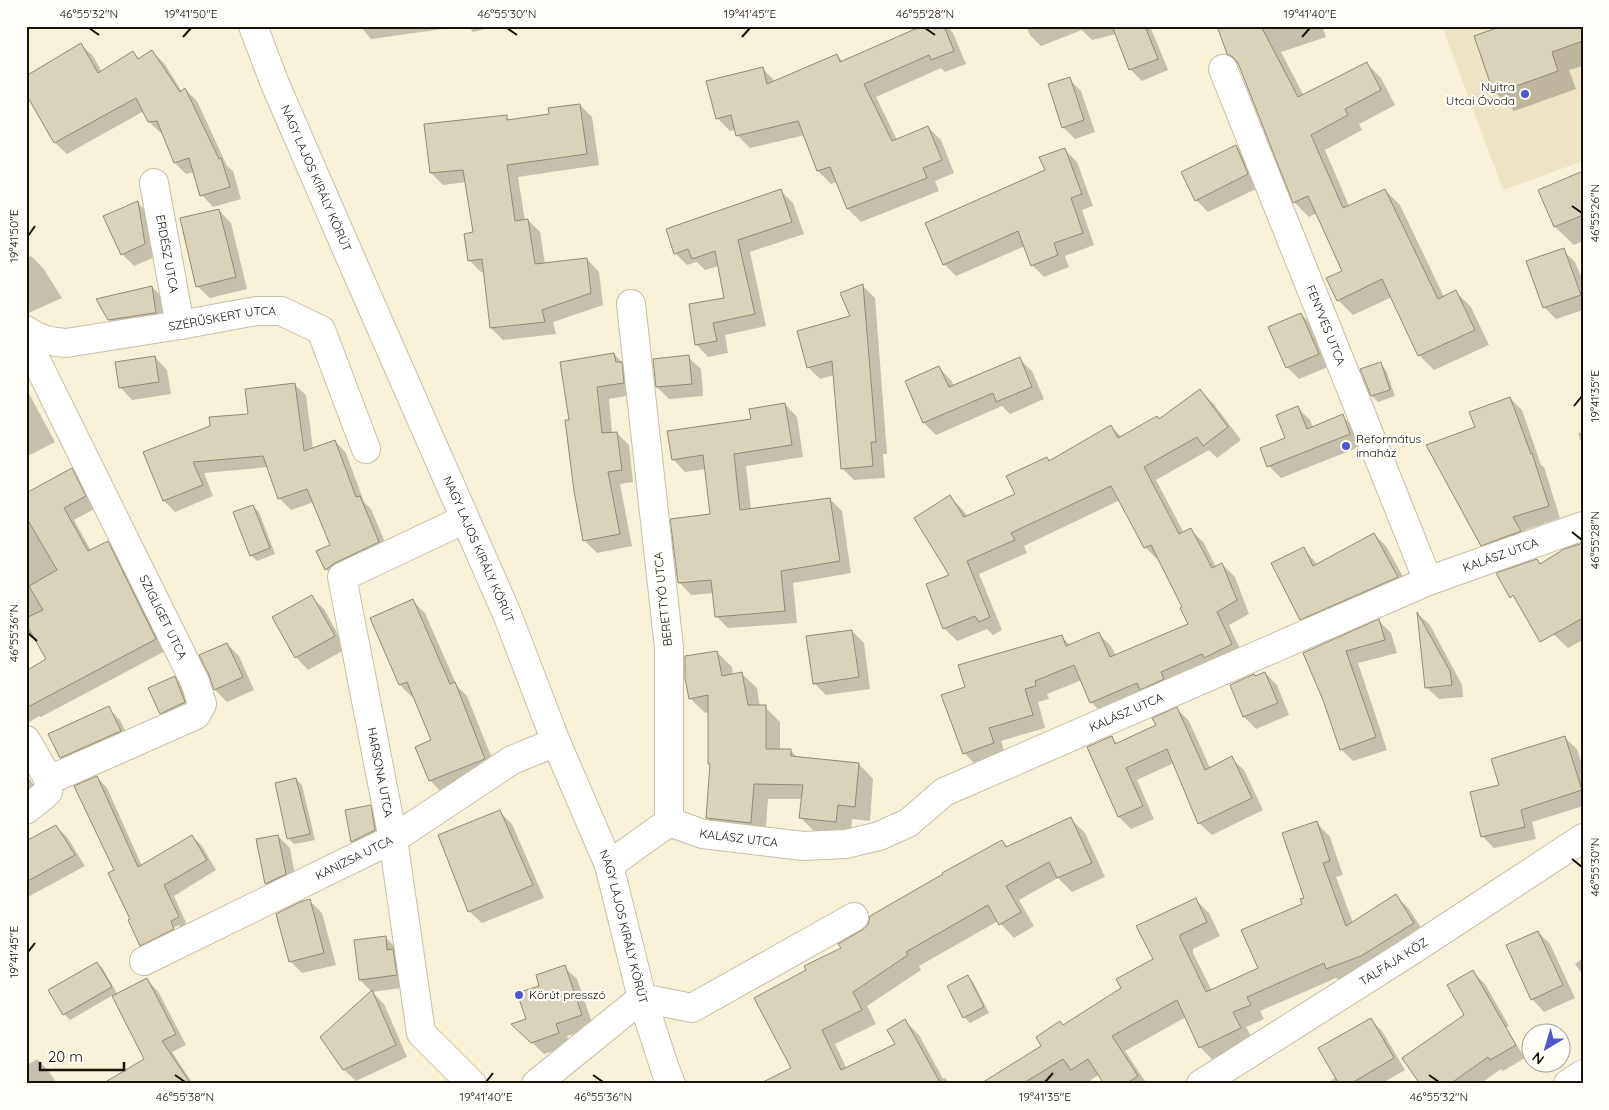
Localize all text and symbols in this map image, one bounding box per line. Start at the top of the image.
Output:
text: 46°55'32"N [60,6,118,21]
text: 19°41'50"E [164,6,218,21]
text: 46°55'30"N [478,6,536,21]
text: 19°41'45"E [724,6,776,21]
text: 46°55'28"N [896,6,954,21]
text: 19°41'40"E [1284,6,1337,21]
place label: Nyitra Utcai Óvoda [1446,79,1515,108]
marker: Nyitra Utcai Óvoda [1519,88,1531,100]
street label: NAGY LAJOS KIRÁLY KÖRÚT [278,103,355,254]
text: 46°55'26"N [1587,184,1602,242]
text: 19°41'50"E [6,209,21,263]
street label: ERDÉSZ UTCA [153,213,182,294]
street label: FENYVES UTCA [1303,283,1349,368]
street label: SZÉRŰSKERT UTCA [167,303,276,334]
text: 19°41'35"E [1587,370,1602,422]
place label: Református imaház [1356,431,1422,460]
marker: Református imaház [1340,440,1352,452]
street label: NAGY LAJOS KIRÁLY KÖRÚT [440,474,518,625]
text: 46°55'28"N [1587,511,1602,569]
street label: KALÁSZ UTCA [1461,534,1540,575]
street label: BERETTYÓ UTCA [650,551,675,647]
street label: SZIGLIGET UTCA [136,572,191,662]
text: 46°55'36"N [6,604,21,662]
street label: KALÁSZ UTCA [1087,689,1166,735]
street label: HARSONA UTCA [364,726,397,819]
street label: KALÁSZ UTCA [699,826,779,850]
street label: KANIZSA UTCA [313,832,395,883]
text: 46°55'30"N [1587,838,1602,896]
street label: NAGY LAJOS KIRÁLY KÖRÚT [596,847,651,1006]
text: 19°41'45"E [6,926,21,978]
street label: TALFÁJA KÖZ [1356,934,1431,989]
place label: Körút presszó [529,987,606,1002]
marker: Körút presszó [513,989,525,1001]
north arrow [1522,1022,1572,1072]
scale bar [40,1040,124,1072]
text: 20 m [48,1047,83,1066]
text: N [1528,1048,1548,1069]
text: 46°55'38"N [156,1089,214,1104]
text: 19°41'40"E [460,1089,513,1104]
text: 46°55'36"N [574,1089,632,1104]
text: 19°41'35"E [1019,1089,1071,1104]
text: 46°55'32"N [1410,1089,1468,1104]

